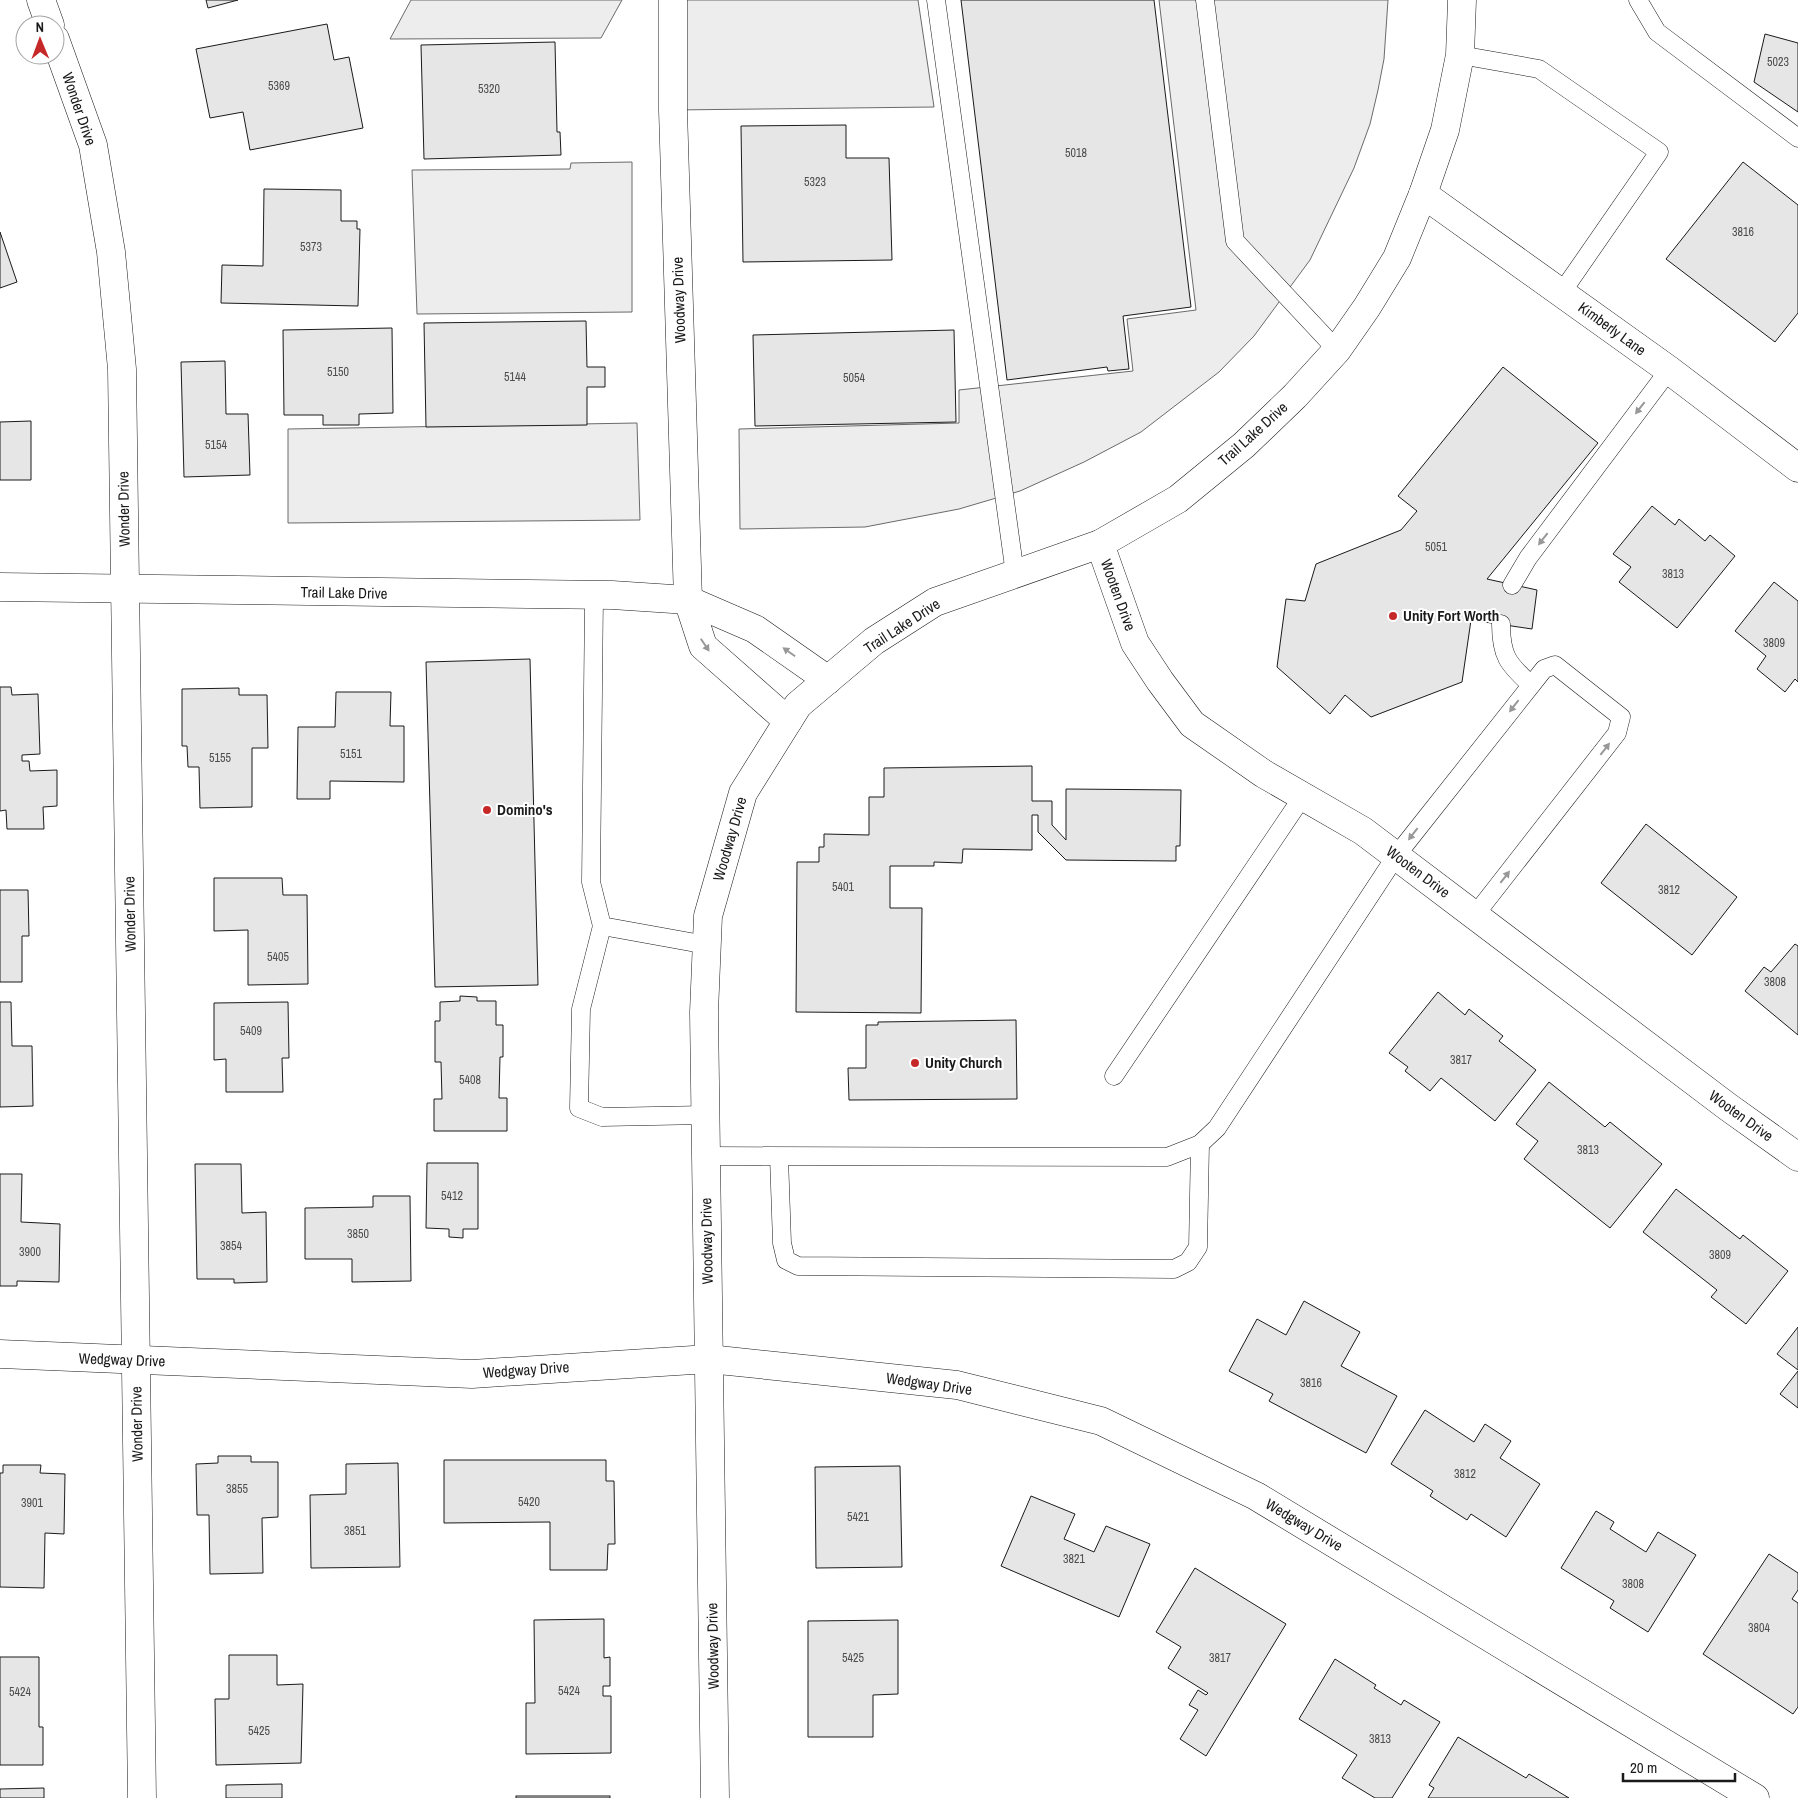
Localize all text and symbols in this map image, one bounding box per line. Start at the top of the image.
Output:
north arrow [15,15,65,65]
text: N [35,18,44,36]
house number: 5023 [1767,54,1789,70]
street label: Wonder Drive [57,70,102,148]
house number: 5369 [268,78,290,94]
house number: 5320 [478,81,500,97]
house number: 5018 [1065,145,1087,161]
house number: 5323 [804,174,826,190]
house number: 3816 [1732,224,1754,240]
house number: 5373 [300,239,322,255]
street label: Woodway Drive [666,256,691,344]
street label: Kimberly Lane [1574,297,1651,360]
house number: 5150 [327,364,349,380]
house number: 5144 [504,369,526,385]
house number: 5054 [843,370,865,386]
street label: Trail Lake Drive [1213,397,1292,471]
one-way arrow [1634,402,1645,415]
house number: 5154 [205,437,227,453]
street label: Wonder Drive [112,471,135,547]
one-way arrow [1538,532,1549,545]
house number: 5051 [1425,539,1447,555]
street label: Wooten Drive [1096,556,1141,634]
house number: 3813 [1662,566,1684,582]
street label: Trail Lake Drive [300,581,388,604]
street label: Trail Lake Drive [860,593,944,658]
place label: Unity Fort Worth [1403,605,1499,626]
marker: Unity Fort Worth [1387,610,1399,622]
house number: 3809 [1763,635,1785,651]
one-way arrow [701,638,710,652]
one-way arrow [783,646,796,657]
one-way arrow [1509,700,1520,713]
one-way arrow [1599,742,1610,755]
house number: 5151 [340,746,362,762]
house number: 5155 [209,750,231,766]
street label: Woodway Drive [707,794,752,883]
place label: Domino's [497,799,553,820]
marker: Domino's [481,804,493,816]
one-way arrow [1408,827,1419,840]
street label: Wooten Drive [1382,841,1455,903]
one-way arrow [1499,870,1510,883]
street label: Wonder Drive [118,876,141,952]
house number: 5401 [832,879,854,895]
house number: 3812 [1658,882,1680,898]
house number: 5405 [267,949,289,965]
house number: 3808 [1764,974,1786,990]
house number: 5409 [240,1023,262,1039]
place label: Unity Church [925,1052,1002,1073]
house number: 3817 [1450,1052,1472,1068]
marker: Unity Church [909,1057,921,1069]
house number: 5408 [459,1072,481,1088]
street label: Wooten Drive [1705,1085,1778,1146]
house number: 3813 [1577,1142,1599,1158]
house number: 5412 [441,1188,463,1204]
street label: Woodway Drive [695,1197,718,1284]
house number: 3850 [347,1226,369,1242]
house number: 3854 [220,1238,242,1254]
house number: 3900 [19,1244,41,1260]
house number: 3809 [1709,1247,1731,1263]
street label: Wedgway Drive [78,1347,166,1372]
street label: Wedgway Drive [482,1356,570,1383]
street label: Wedgway Drive [885,1367,974,1400]
house number: 3816 [1300,1375,1322,1391]
street label: Wonder Drive [125,1386,148,1462]
house number: 3812 [1454,1466,1476,1482]
house number: 3855 [226,1481,248,1497]
street label: Wedgway Drive [1262,1493,1347,1556]
house number: 5420 [518,1494,540,1510]
house number: 3901 [21,1495,43,1511]
house number: 5421 [847,1509,869,1525]
house number: 3851 [344,1523,366,1539]
house number: 3821 [1063,1551,1085,1567]
house number: 3808 [1622,1576,1644,1592]
street label: Woodway Drive [701,1602,724,1689]
house number: 3804 [1748,1620,1770,1636]
house number: 5425 [842,1650,864,1666]
house number: 3817 [1209,1650,1231,1666]
house number: 5424 [558,1683,580,1699]
house number: 5424 [9,1684,31,1700]
house number: 5425 [248,1723,270,1739]
house number: 3813 [1369,1731,1391,1747]
scale bar [1623,1750,1736,1782]
text: 20 m [1630,1757,1657,1778]

